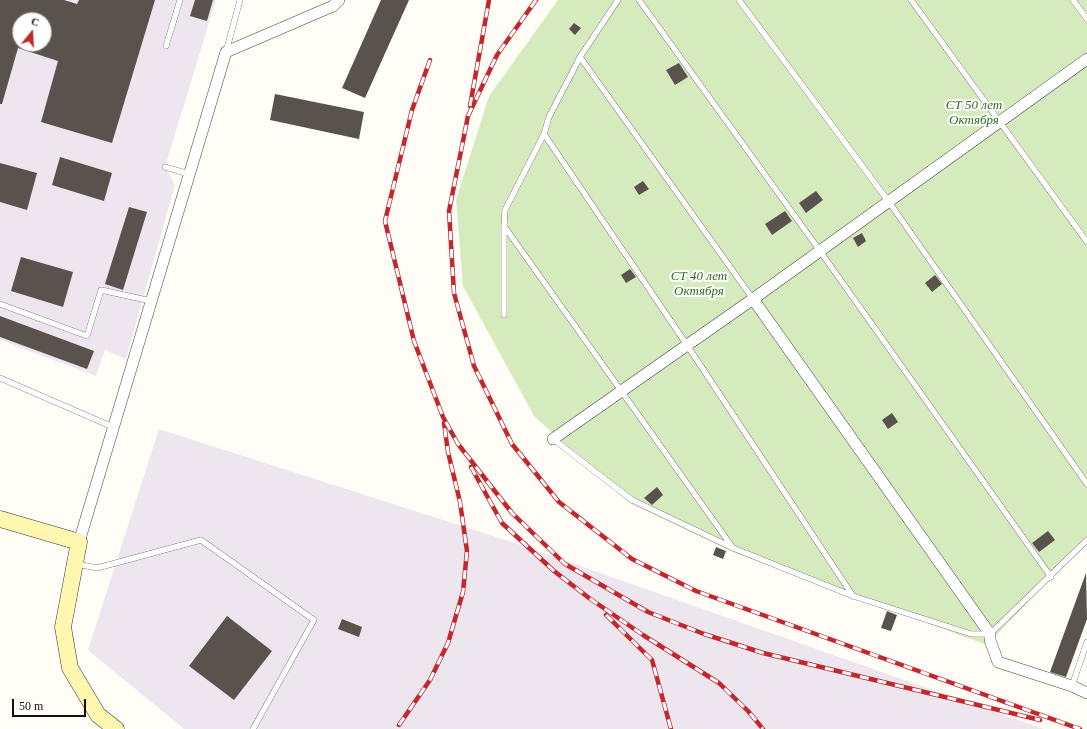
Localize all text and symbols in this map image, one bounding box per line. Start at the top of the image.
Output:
north arrow [12,12,52,52]
text: С [30,15,41,28]
park label: СТ 50 лет Октября [946,98,1002,129]
park label: СТ 40 лет Октября [671,269,727,300]
scale bar [14,691,88,717]
text: 50 m [19,699,43,713]

